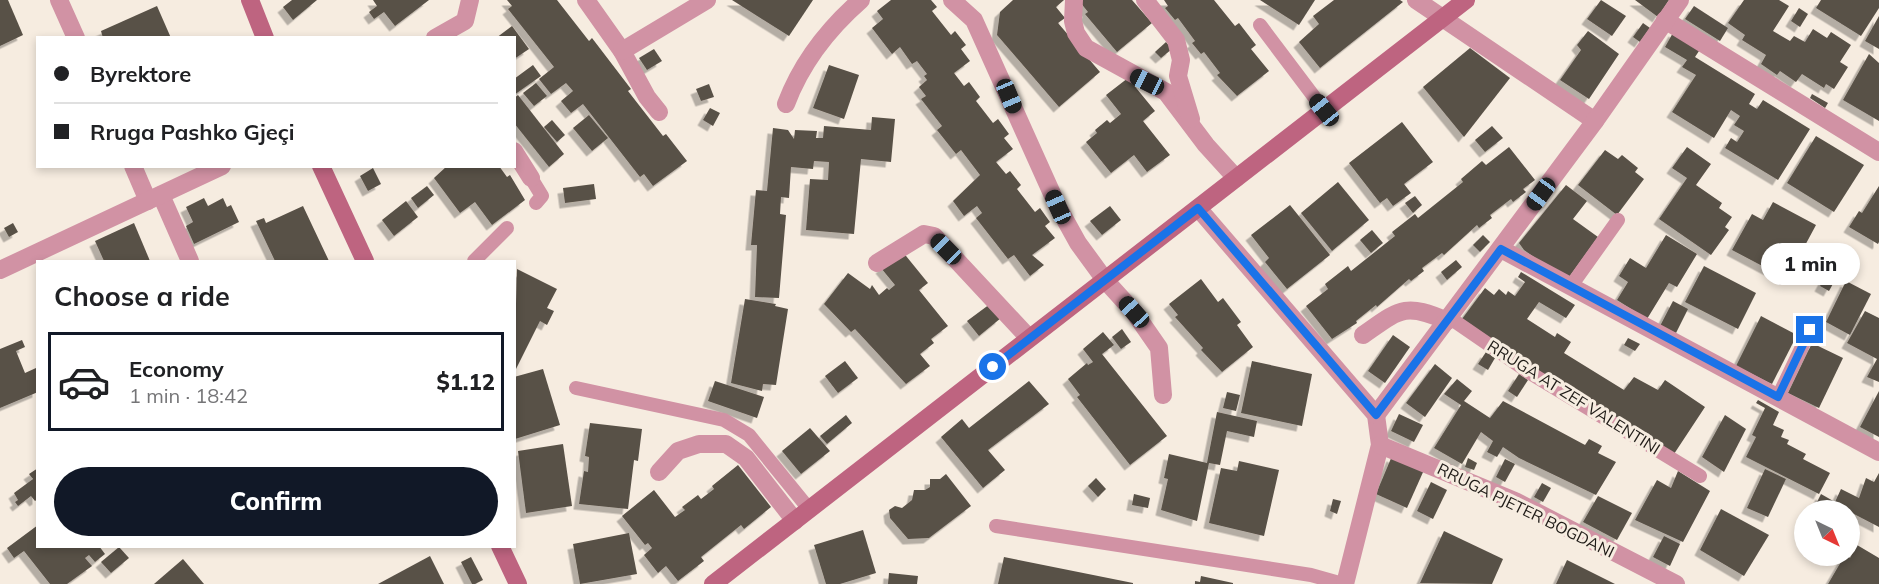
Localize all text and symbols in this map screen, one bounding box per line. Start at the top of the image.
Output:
text: Byrektore [90,60,191,88]
car [1127,66,1167,98]
car [994,76,1024,116]
car [1306,90,1342,130]
text: Rruga Pashko Gjeçi [90,118,295,146]
car [1523,174,1559,214]
car [1042,187,1074,227]
car [927,230,965,268]
callout: 1 min [1760,243,1860,285]
text: 1 min [1784,251,1837,276]
text: Choose a ride [54,279,230,313]
car [1115,293,1153,331]
route end [1796,316,1823,343]
street label: RRUGA AT ZEF VALENTINI [1484,336,1664,458]
route start [979,353,1006,380]
icon: car [57,355,111,409]
text: Economy [129,355,224,383]
text: $1.12 [436,368,495,396]
text: 1 min · 18:42 [129,383,248,408]
street label: RRUGA PJETER BOGDANI [1434,458,1618,562]
button: Confirm [54,467,498,536]
north arrow [1794,500,1860,566]
map controls [1794,500,1860,566]

